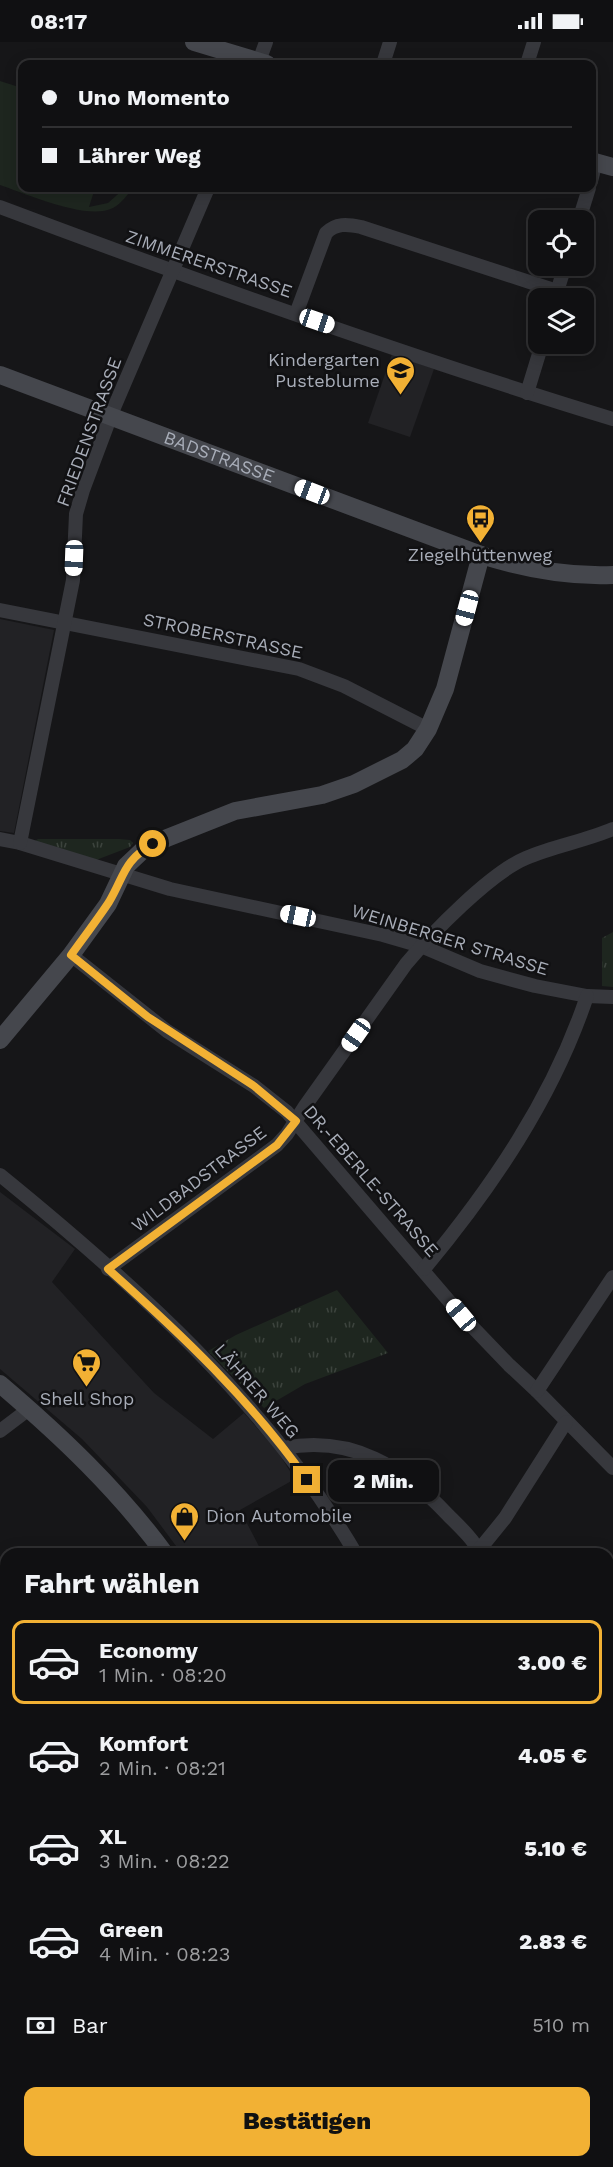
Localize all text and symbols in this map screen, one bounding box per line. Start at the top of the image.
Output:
text: 08:17 [30,9,87,34]
text: Uno Momento [78,85,230,110]
text: Lährer Weg [78,143,201,168]
map controls [528,210,594,354]
button: locate [528,210,594,276]
street label: ZIMMERERSTRASSE [123,225,295,302]
button: layers [528,288,594,354]
car [297,307,337,335]
place label: Kindergarten Pusteblume [268,349,380,391]
street label: FRIEDENSTRASSE [52,354,125,509]
school or university icon: Kindergarten Pusteblume [385,354,417,396]
street label: BADSTRASSE [161,426,278,487]
car [292,477,332,507]
bus stop icon: Ziegelhüttenweg [464,502,496,544]
car [64,540,84,576]
place label: Ziegelhüttenweg [408,544,553,565]
car [454,588,480,628]
street label: STROBERSTRASSE [141,608,305,663]
route start [139,830,166,857]
street label: WEINBERGER STRASSE [349,899,551,980]
car [279,903,317,929]
car [338,1015,374,1055]
street label: DR.-EBERLE-STRASSE [300,1100,443,1261]
street label: WILDBADSTRASSE [127,1121,270,1236]
car [443,1295,479,1335]
street label: LÄHRER WEG [211,1339,304,1442]
supermarket icon: Shell Shop [71,1346,103,1388]
place label: Shell Shop [40,1388,134,1409]
callout: 2 Min. [328,1459,439,1501]
route end [293,1466,320,1493]
text: 2 Min. [353,1469,414,1493]
shop icon: Dion Automobile [169,1500,201,1542]
place label: Dion Automobile [206,1505,352,1526]
text: Fahrt wählen [24,1568,200,1600]
icon: car [27,1635,81,1689]
text: Economy [99,1638,198,1663]
text: 3.00 € [517,1650,587,1675]
text: 1 Min. · 08:20 [99,1663,227,1687]
icon: car [27,1728,81,1782]
text: Komfort [99,1731,188,1756]
text: 4.05 € [518,1743,587,1768]
text: 2 Min. · 08:21 [99,1756,226,1780]
icon: car [27,1821,81,1875]
text: XL [99,1824,127,1849]
text: 5.10 € [524,1836,587,1861]
text: 3 Min. · 08:22 [99,1849,230,1873]
icon: car [27,1914,81,1968]
text: Green [99,1917,163,1942]
text: 2.83 € [519,1929,587,1954]
text: 4 Min. · 08:23 [99,1942,230,1966]
icon: cash [24,2009,57,2042]
text: Bar [72,2013,108,2038]
text: 510 m [532,2013,590,2037]
button: Bestätigen [24,2087,590,2156]

